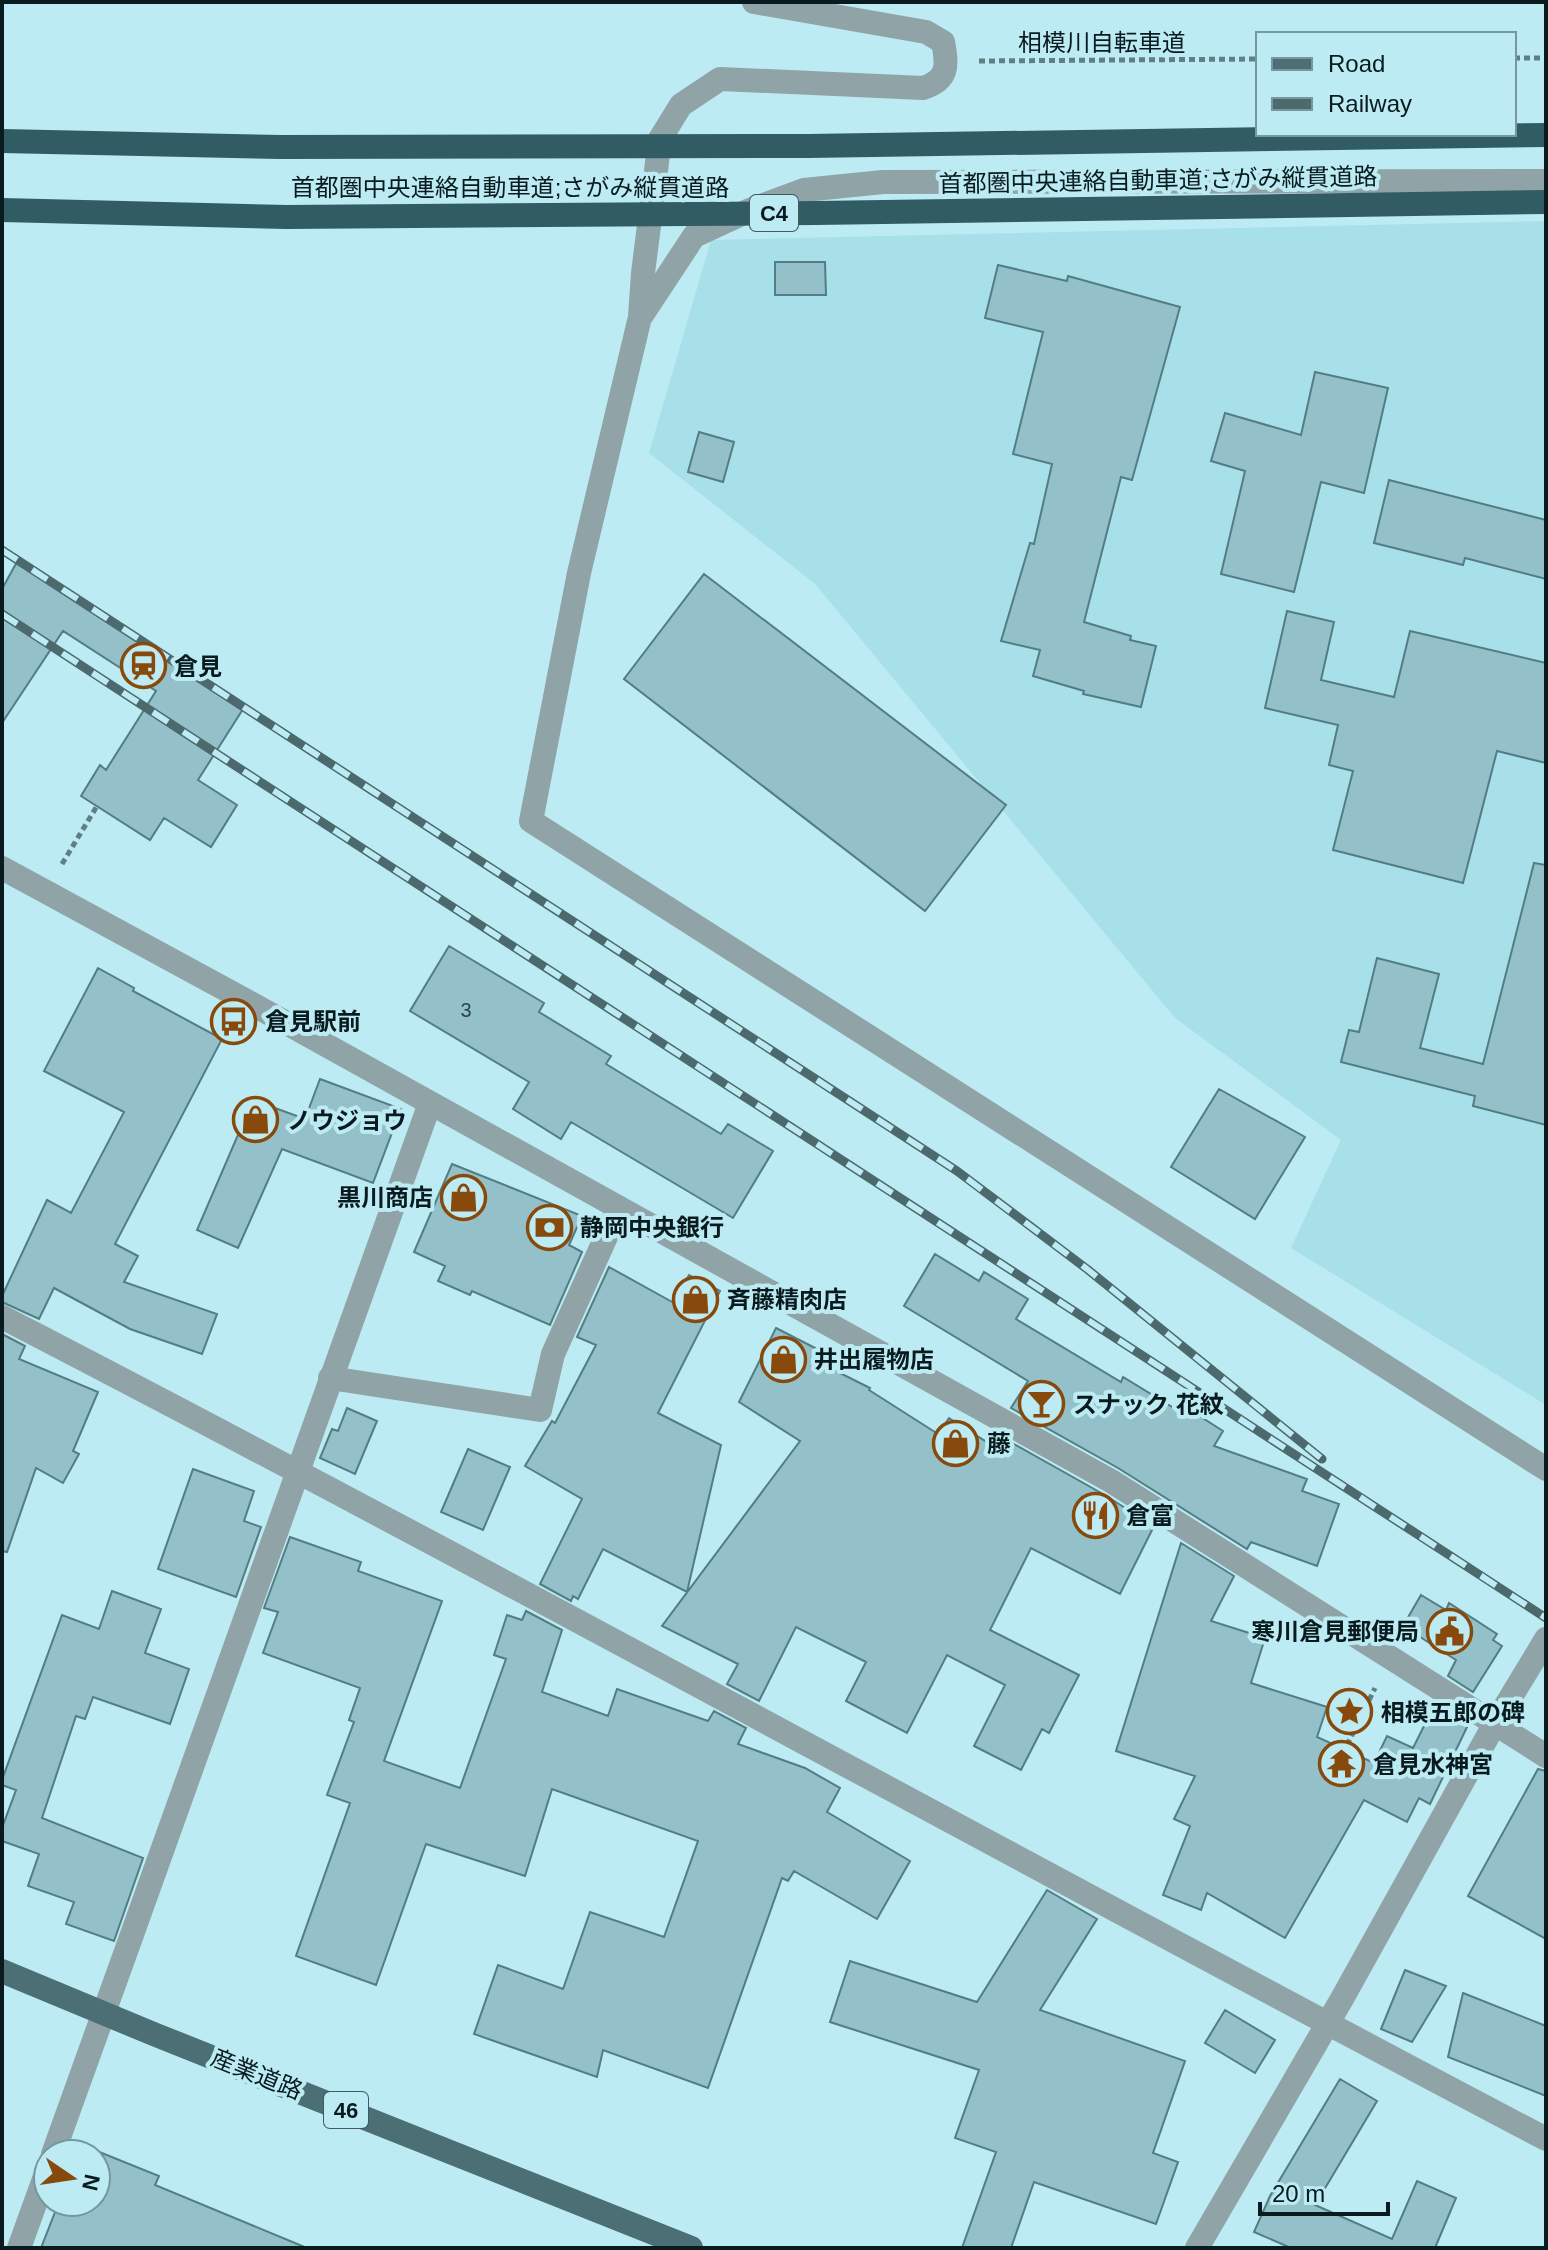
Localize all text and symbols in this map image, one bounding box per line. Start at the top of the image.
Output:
street label: 相模川自転車道 [1018,29,1186,56]
legend [1256,32,1516,136]
text: Road [1328,50,1385,77]
text: Railway [1328,90,1412,117]
street label: 首都圏中央連絡自動車道;さがみ縦貫道路 [938,163,1378,197]
street label: 首都圏中央連絡自動車道;さがみ縦貫道路 [291,174,729,201]
road number: C4 [750,195,798,231]
station icon: 倉見 [119,642,167,690]
place label: 倉見 [174,653,222,680]
bus stop icon: 倉見駅前 [210,997,258,1045]
house number: 3 [460,999,472,1021]
place label: 倉見駅前 [265,1008,361,1035]
shop icon: ノウジョウ [232,1096,280,1144]
place label: ノウジョウ [287,1107,407,1134]
shop icon: 黒川商店 [440,1173,488,1221]
place label: 黒川商店 [337,1184,433,1211]
bank icon: 静岡中央銀行 [525,1203,573,1251]
place label: 静岡中央銀行 [580,1214,724,1241]
shop icon: 斉藤精肉店 [672,1275,720,1323]
place label: 斉藤精肉店 [727,1286,847,1313]
shop icon: 井出履物店 [759,1335,807,1383]
place label: 井出履物店 [814,1346,934,1373]
bar icon: スナック 花紋 [1018,1380,1066,1428]
place label: スナック 花紋 [1073,1391,1224,1418]
shop icon: 藤 [932,1419,980,1467]
place label: 藤 [987,1430,1011,1457]
restaurant icon: 倉富 [1071,1491,1119,1539]
place label: 倉富 [1126,1502,1174,1529]
public building icon: 寒川倉見郵便局 [1426,1607,1474,1655]
place label: 寒川倉見郵便局 [1251,1618,1419,1645]
place icon: 相模五郎の碑 [1326,1688,1374,1736]
place label: 相模五郎の碑 [1381,1699,1525,1726]
temple icon: 倉見水神宮 [1318,1740,1366,1788]
place label: 倉見水神宮 [1373,1751,1493,1778]
street label: 産業道路 [207,2044,307,2104]
road number: 46 [324,2092,368,2128]
north arrow [32,2138,112,2218]
scale bar [1260,2166,1388,2216]
text: N [77,2172,105,2193]
text: 20 m [1272,2180,1325,2207]

